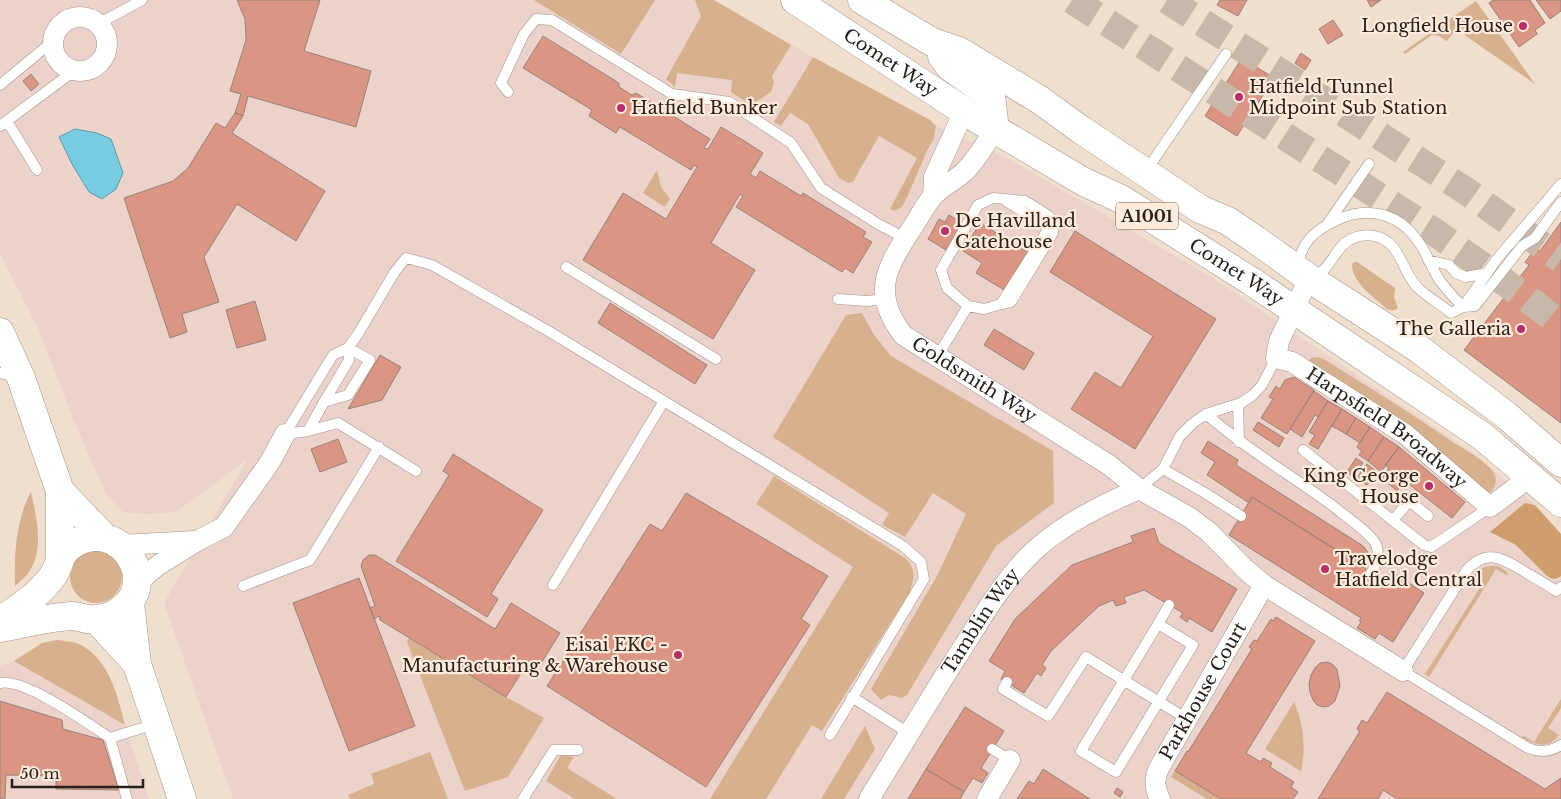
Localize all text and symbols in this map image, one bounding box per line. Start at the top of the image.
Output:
place label: Longfield House [1361,15,1513,37]
marker: Longfield House [1517,20,1529,32]
street label: Comet Way [839,24,942,102]
place label: Hatfield Tunnel Midpoint Sub Station [1249,76,1447,119]
marker: Hatfield Tunnel Midpoint Sub Station [1233,91,1245,103]
place label: Hatfield Bunker [631,97,778,119]
marker: Hatfield Bunker [615,102,627,114]
road number: A1001 [1116,202,1178,230]
place label: De Havilland Gatehouse [955,210,1076,253]
marker: De Havilland Gatehouse [939,225,951,237]
street label: Comet Way [1185,234,1288,311]
place label: The Galleria [1396,318,1511,340]
marker: The Galleria [1515,323,1527,335]
street label: Goldsmith Way [908,332,1041,428]
street label: Harpsfield Broadway [1302,363,1472,494]
place label: King George House [1303,465,1419,508]
marker: King George House [1423,480,1435,492]
place label: Travelodge Hatfield Central [1335,548,1482,591]
street label: Tamblin Way [937,563,1024,679]
marker: Travelodge Hatfield Central [1319,563,1331,575]
street label: Parkhouse Court [1155,618,1251,764]
place label: Eisai EKC - Manufacturing & Warehouse [402,634,668,677]
marker: Eisai EKC - Manufacturing & Warehouse [672,649,684,661]
scale bar [12,756,144,788]
text: 50 m [20,764,60,783]

